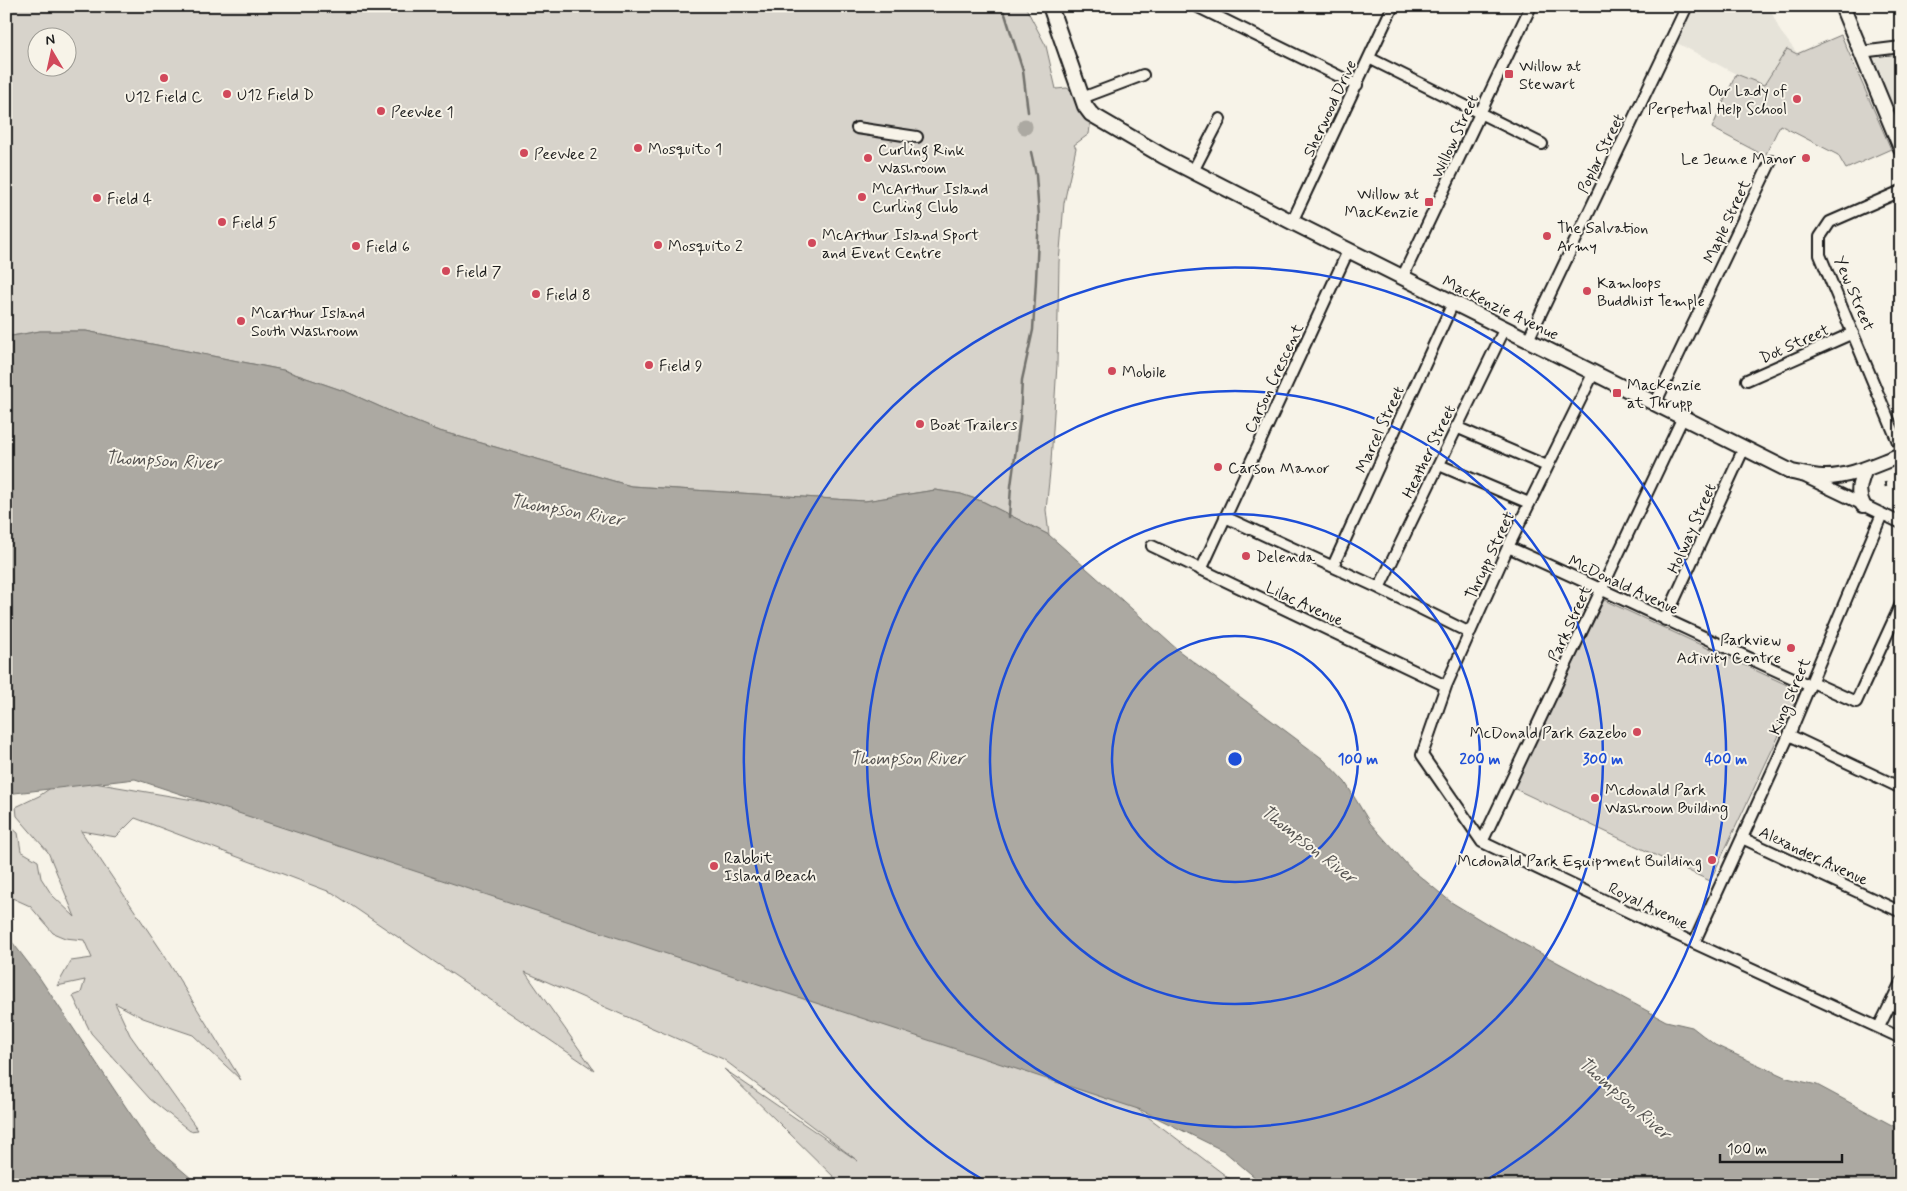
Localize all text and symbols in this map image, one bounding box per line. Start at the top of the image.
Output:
north arrow [28,28,78,78]
text: N [44,31,56,50]
place label: Willow at Stewart [1519,56,1581,95]
street label: Sherwood Drive [1299,57,1362,161]
marker: Willow at Stewart [1503,68,1515,80]
marker: U12 Field C [158,72,170,84]
place label: Our Lady of Perpetual Help School [1648,81,1787,120]
place label: U12 Field D [237,85,314,106]
place label: U12 Field C [125,87,203,108]
marker: U12 Field D [221,88,233,100]
street label: Willow Street [1427,91,1484,182]
marker: Our Lady of Perpetual Help School [1791,93,1803,105]
place label: PeeWee 1 [391,102,454,123]
marker: PeeWee 1 [375,105,387,117]
street label: Poplar Street [1573,110,1630,197]
place label: Mosquito 1 [648,139,722,160]
place label: Curling Rink Washroom [878,140,965,179]
marker: Mosquito 1 [632,142,644,154]
place label: PeeWee 2 [534,144,597,165]
marker: PeeWee 2 [518,147,530,159]
place label: Le Jeune Manor [1681,149,1797,170]
marker: Curling Rink Washroom [862,152,874,164]
marker: Le Jeune Manor [1800,152,1812,164]
street label: Maple Street [1699,176,1756,267]
place label: McArthur Island Curling Club [872,179,988,219]
place label: Willow at MacKenzie [1345,184,1419,223]
place label: Field 4 [107,189,152,210]
marker: McArthur Island Curling Club [856,191,868,203]
marker: Field 4 [91,192,103,204]
marker: Willow at MacKenzie [1423,196,1435,208]
place label: Field 5 [232,213,277,234]
marker: Field 5 [216,216,228,228]
place label: The Salvation Army [1557,218,1648,257]
place label: McArthur Island Sport and Event Centre [822,225,979,264]
marker: The Salvation Army [1541,230,1553,242]
place label: Mosquito 2 [668,236,743,257]
place label: Field 6 [366,237,410,258]
marker: McArthur Island Sport and Event Centre [806,237,818,249]
marker: Mosquito 2 [652,239,664,251]
marker: Field 6 [350,240,362,252]
street label: Yew Street [1828,253,1879,335]
place label: Field 7 [456,262,502,283]
marker: Field 7 [440,265,452,277]
street label: MacKenzie Avenue [1439,271,1562,346]
place label: Kamloops Buddhist Temple [1597,273,1705,312]
place label: Field 8 [546,285,591,306]
marker: Kamloops Buddhist Temple [1581,285,1593,297]
marker: Field 8 [530,288,542,300]
place label: Mcarthur Island South Washroom [251,303,365,342]
marker: Mcarthur Island South Washroom [235,315,247,327]
street label: Carson Crescent [1240,320,1309,437]
street label: Dot Street [1757,320,1833,369]
place label: Field 9 [659,356,703,377]
marker: Field 9 [643,359,655,371]
place label: Mobile [1122,362,1167,383]
marker: Mobile [1106,365,1118,377]
place label: MacKenzie at Thrupp [1627,375,1702,414]
street label: Marcel Street [1351,383,1410,477]
marker: MacKenzie at Thrupp [1611,387,1623,399]
street label: Heather Street [1398,402,1461,502]
place label: Boat Trailers [930,415,1018,436]
marker: Boat Trailers [914,418,926,430]
water label: Thompson River [105,446,224,476]
place label: Carson Manor [1228,458,1330,479]
marker: Carson Manor [1212,461,1224,473]
street label: Holway Street [1663,480,1722,577]
water label: Thompson River [508,489,628,533]
street label: Thrupp Street [1461,508,1520,603]
place label: Delenda [1256,547,1316,568]
marker: Delenda [1240,550,1252,562]
street label: McDonald Avenue [1565,551,1683,620]
street label: Lilac Avenue [1262,577,1347,632]
street label: Park Street [1544,582,1597,665]
place label: Parkview Activity Centre [1677,630,1781,669]
marker: Parkview Activity Centre [1785,642,1797,654]
street label: King Street [1765,654,1817,739]
place label: McDonald Park Gazebo [1470,723,1627,744]
marker: McDonald Park Gazebo [1631,726,1643,738]
water label: Thompson River [849,747,967,771]
centre of rings [1226,750,1244,768]
text: 100 m [1338,750,1378,770]
text: 200 m [1460,750,1501,770]
text: 300 m [1583,750,1623,770]
text: 400 m [1705,750,1747,770]
place label: Mcdonald Park Washroom Building [1605,780,1728,820]
marker: Mcdonald Park Washroom Building [1589,792,1601,804]
water label: Thompson River [1256,800,1363,891]
street label: Alexander Avenue [1755,822,1872,891]
place label: Rabbit Island Beach [724,848,816,887]
place label: Mcdonald Park Equipment Building [1457,851,1702,872]
marker: Mcdonald Park Equipment Building [1706,854,1718,866]
marker: Rabbit Island Beach [708,860,720,872]
street label: Royal Avenue [1605,878,1693,935]
water label: Thompson River [1573,1052,1678,1147]
scale bar [1720,1131,1842,1163]
text: 100 m [1727,1140,1767,1160]

